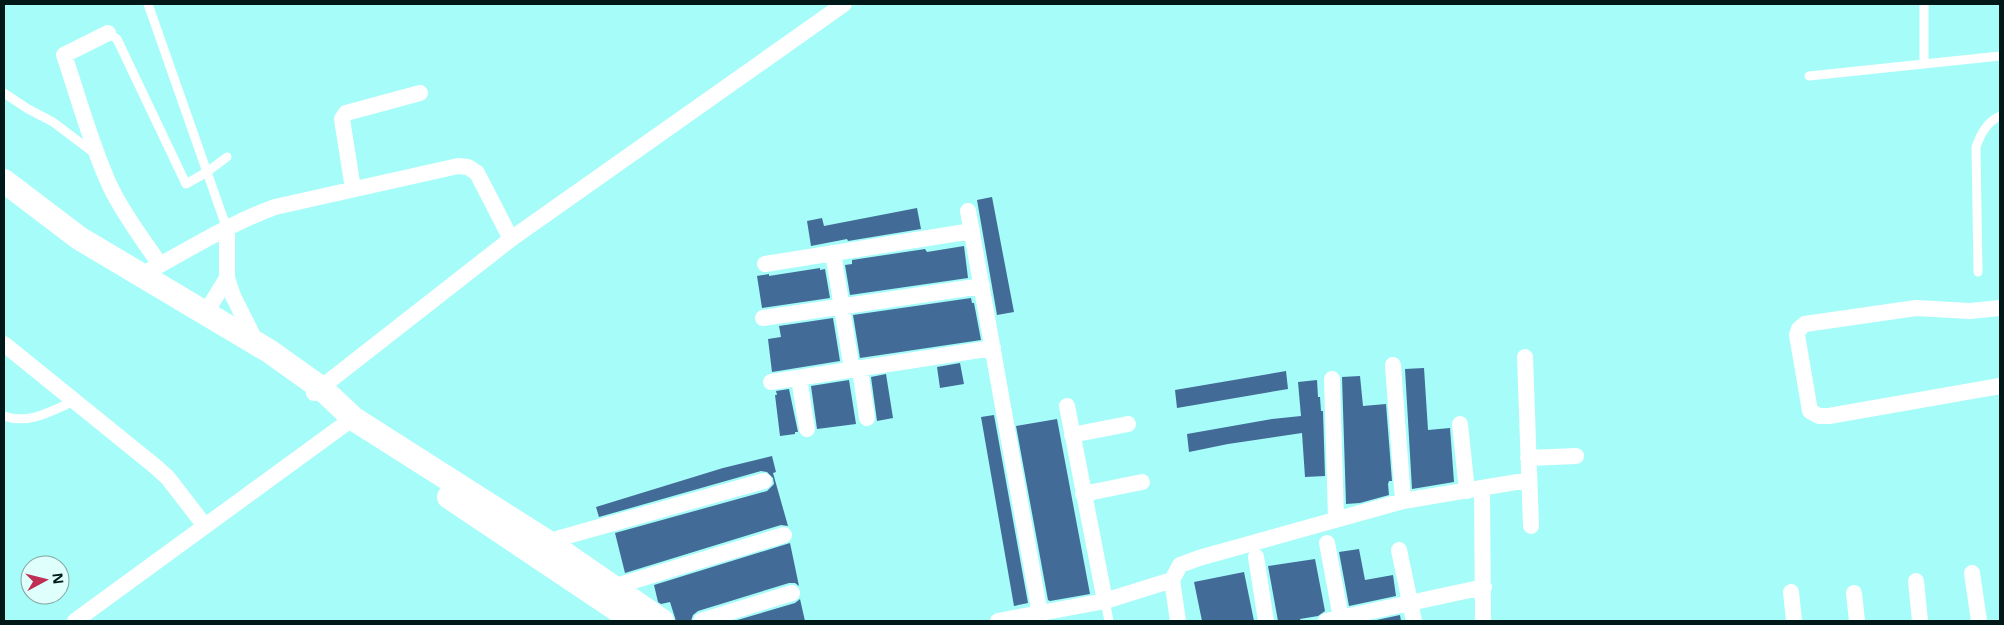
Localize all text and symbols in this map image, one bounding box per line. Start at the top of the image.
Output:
north arrow [20,555,70,605]
text: N [48,572,69,585]

